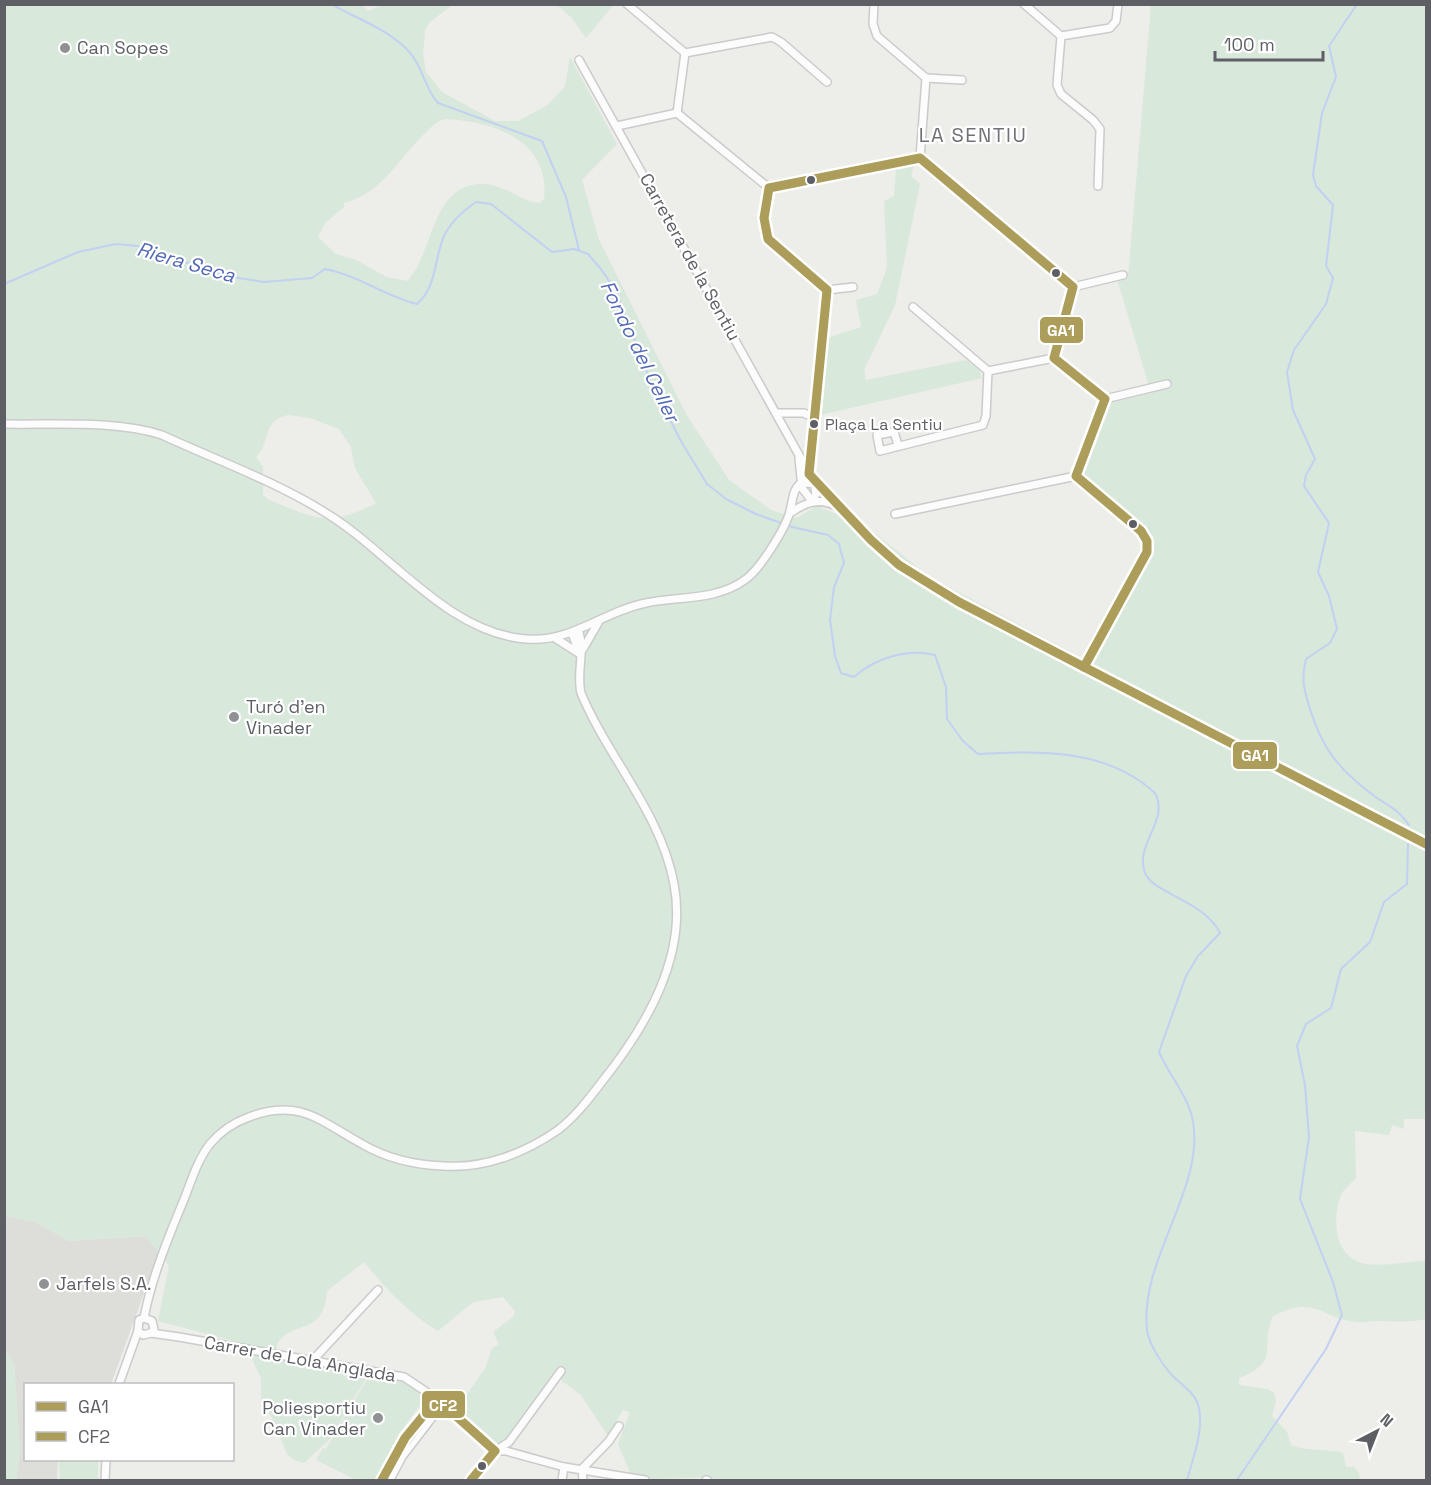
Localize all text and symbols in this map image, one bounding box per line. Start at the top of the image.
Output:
scale bar [1215,24,1323,62]
text: 100 m [1224,33,1275,56]
place label: Can Sopes [77,36,168,59]
marker: Can Sopes [58,41,72,55]
district label: LA SENTIU [919,122,1027,148]
street label: Carretera de la Sentiu [635,169,746,345]
unlabelled marker [805,174,817,186]
water label: Riera Seca [134,236,238,289]
unlabelled marker [1050,267,1062,279]
water label: Fondo del Celler [594,276,687,428]
line badge: GA1 [1039,316,1084,344]
text: GA1 [1047,320,1075,341]
place label: Plaça La Sentiu [825,414,942,435]
marker: Plaça La Sentiu [808,418,820,430]
unlabelled marker [1127,518,1139,530]
place label: Turó d'en Vinader [246,695,326,739]
marker: Turó d'en Vinader [227,710,241,724]
line badge: GA1 [1232,741,1278,770]
text: GA1 [1241,745,1269,766]
place label: Jarfels S.A. [56,1272,152,1295]
marker: Jarfels S.A. [37,1277,51,1291]
street label: Carrer de Lola Anglada [202,1330,398,1387]
legend [24,1383,234,1461]
line badge: CF2 [421,1390,466,1419]
text: GA1 [78,1395,109,1418]
text: CF2 [429,1395,457,1416]
place label: Poliesportiu Can Vinader [262,1396,366,1440]
north arrow [1347,1401,1407,1461]
text: N [1376,1409,1398,1432]
marker: Poliesportiu Can Vinader [371,1411,385,1425]
text: CF2 [78,1425,110,1448]
unlabelled marker [476,1460,488,1472]

